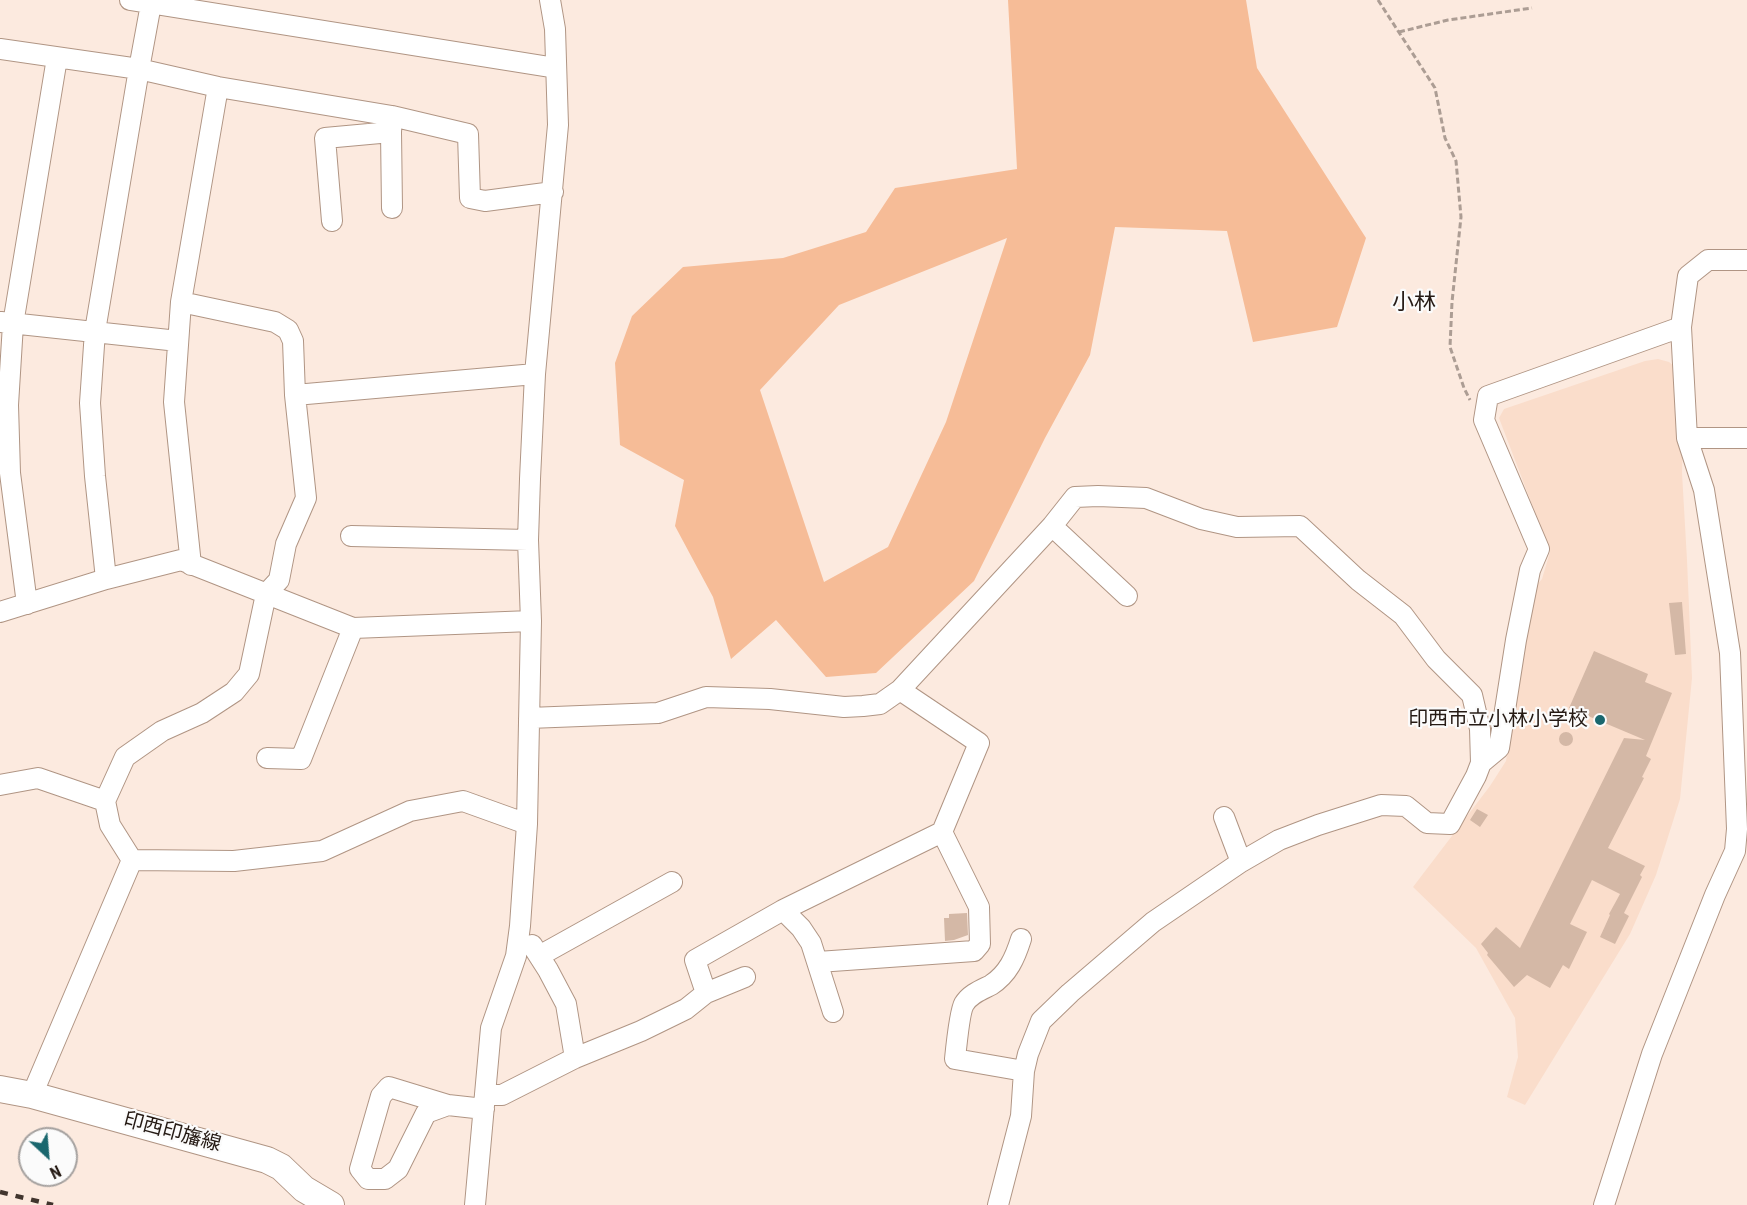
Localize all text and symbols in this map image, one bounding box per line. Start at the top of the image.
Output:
district label: 小林 [1392,290,1436,316]
place label: 印西市立小林小学校 [1408,708,1588,732]
marker: 印西市立小林小学校 [1593,713,1607,727]
street label: 印西印旛線 [121,1108,223,1158]
north arrow [18,1127,78,1187]
text: N [47,1161,64,1183]

